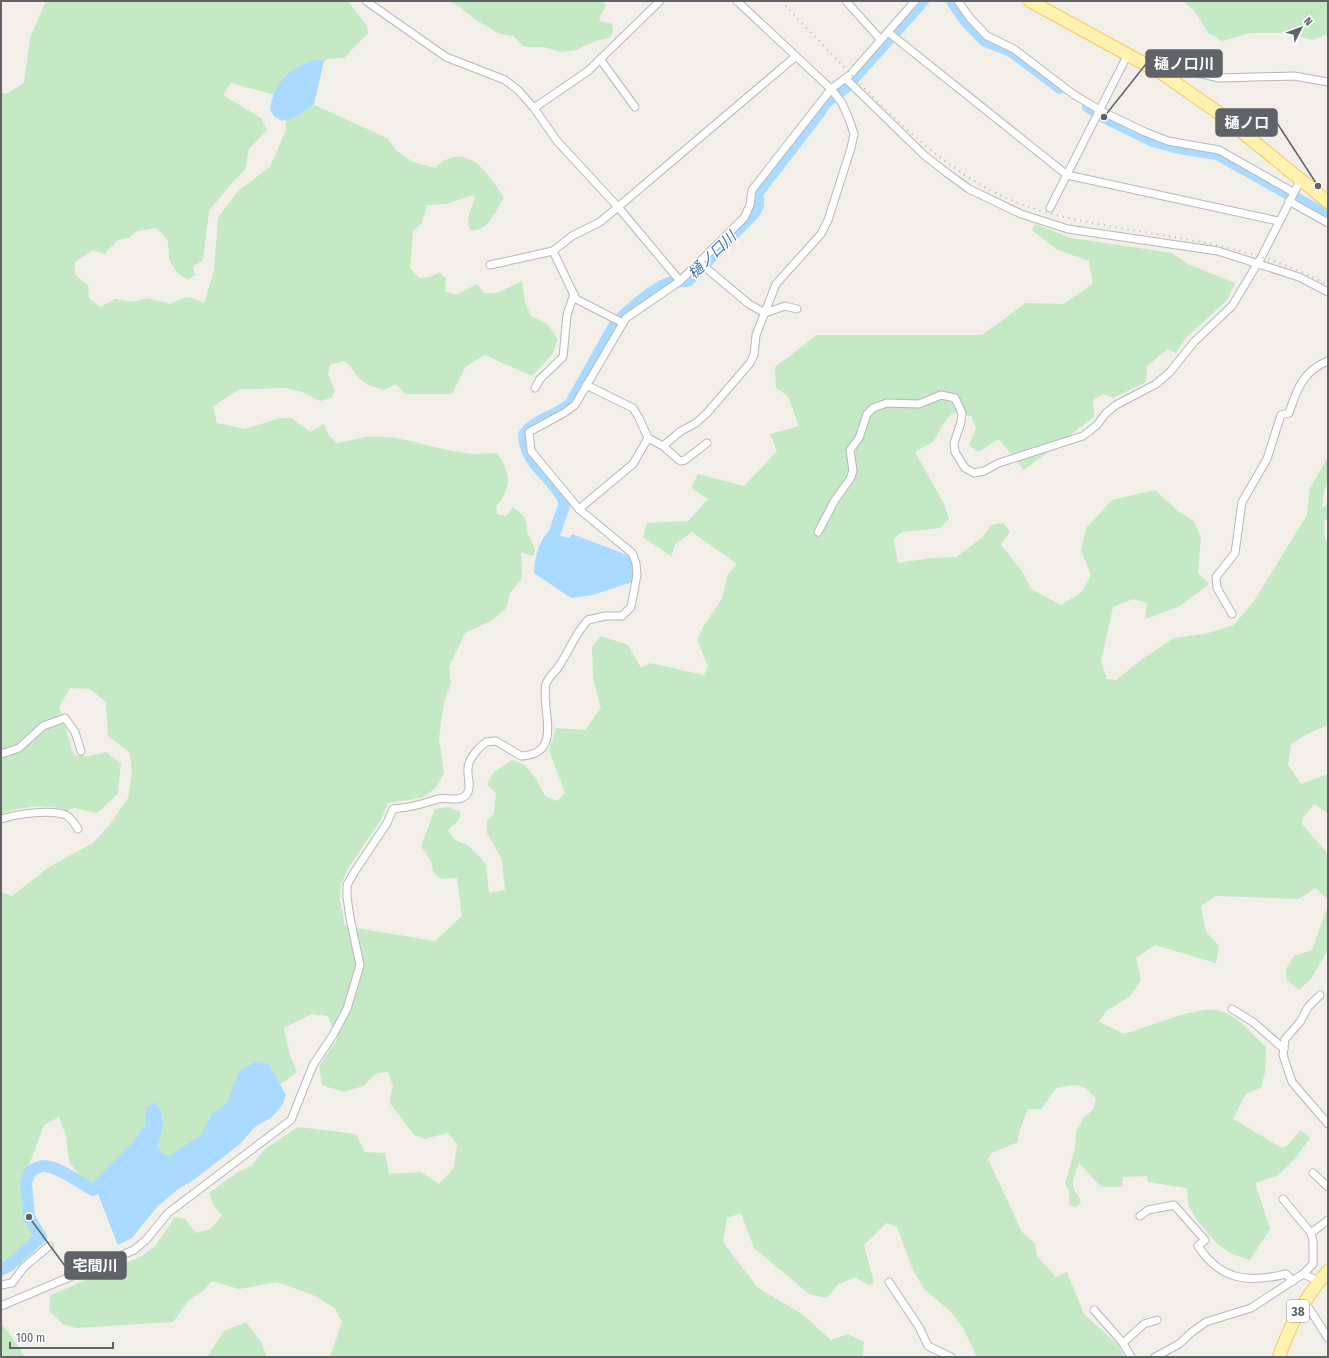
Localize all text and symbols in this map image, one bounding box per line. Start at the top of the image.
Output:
north arrow [1281,8,1321,48]
text: N [1301,15,1315,28]
callout: 樋ノ口川 [1146,50,1222,77]
text: 樋ノ口川 [1154,55,1214,73]
callout: 樋ノ口 [1216,109,1277,136]
text: 樋ノ口 [1224,114,1270,132]
water label: 樋ノ口川 [684,226,741,282]
callout: 宅間川 [65,1252,126,1279]
text: 宅間川 [72,1257,118,1275]
road number: 38 [1287,1300,1309,1322]
scale bar [10,1324,113,1350]
text: 100 m [16,1331,45,1345]

